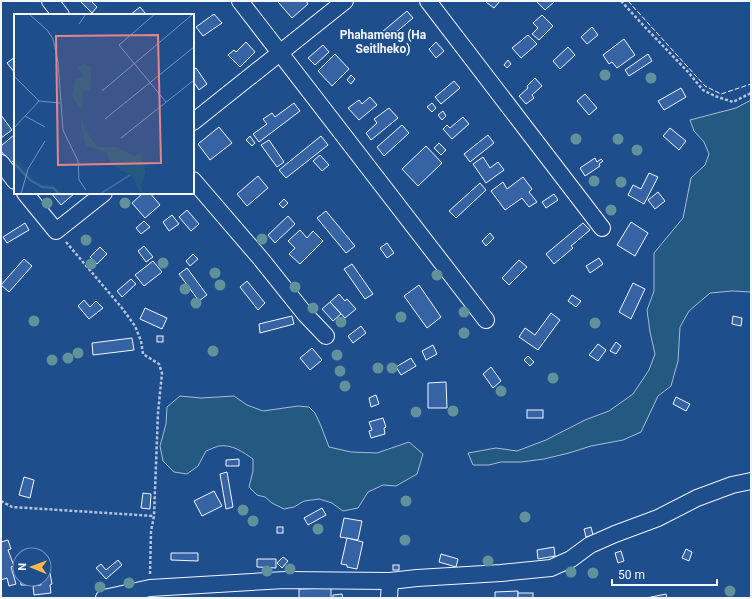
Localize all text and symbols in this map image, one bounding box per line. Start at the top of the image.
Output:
inset map [14,14,194,194]
district label: Phahameng (Ha Seitlheko) [340,28,427,56]
north arrow [12,547,52,587]
scale bar [612,561,717,587]
text: N [16,563,29,571]
text: 50 m [618,568,645,582]

